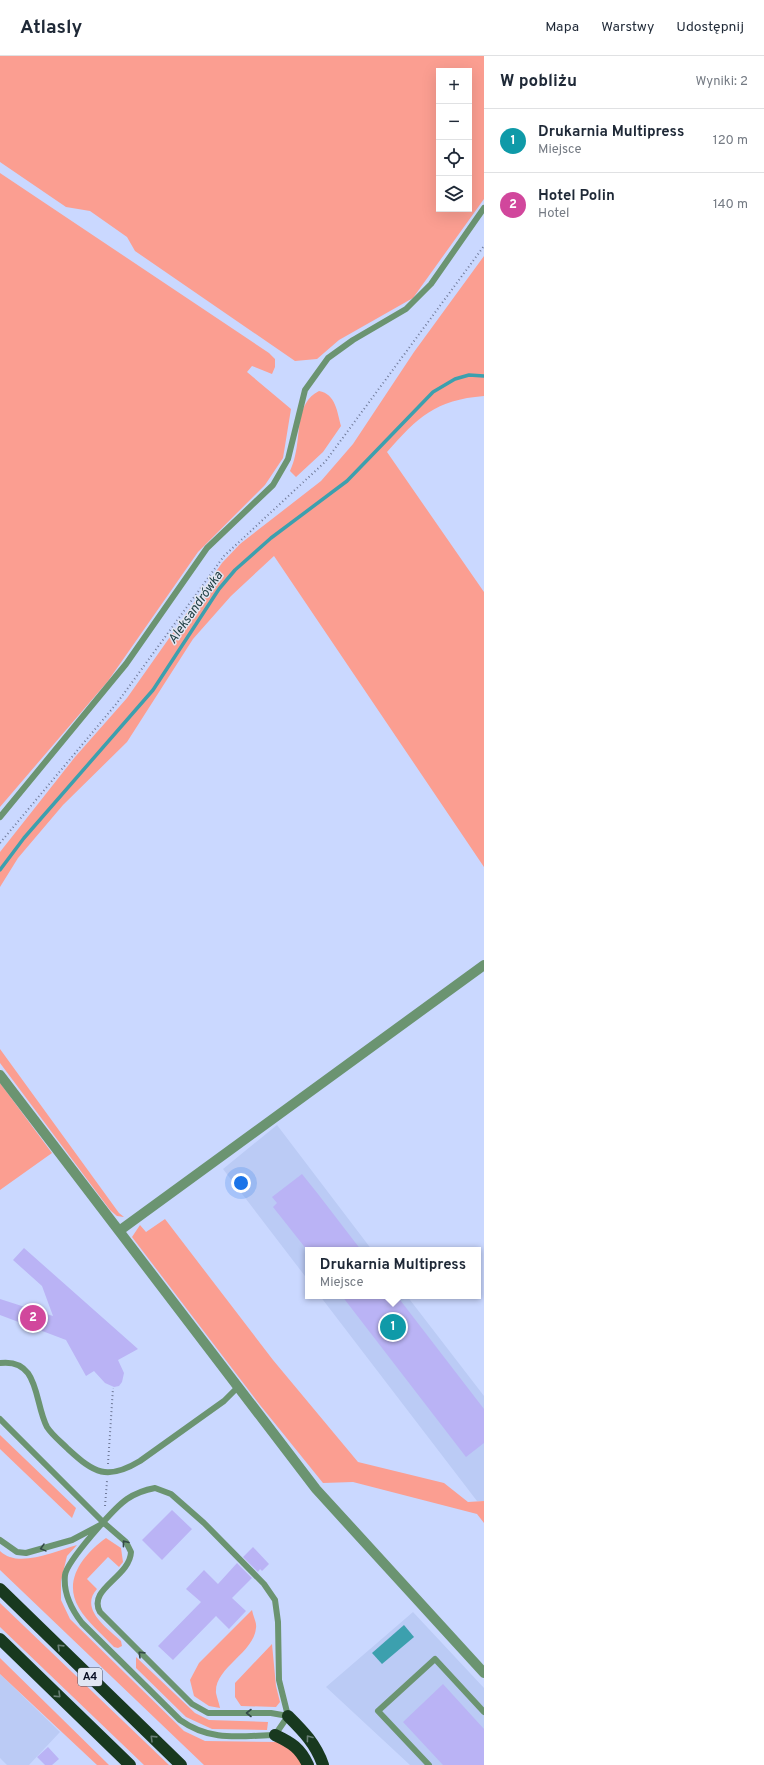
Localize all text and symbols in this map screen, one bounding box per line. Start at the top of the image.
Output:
text: Atlasly [20,16,82,40]
text: Mapa [545,19,579,36]
text: Warstwy [601,19,654,36]
text: Udostępnij [676,19,744,36]
map controls [436,68,472,212]
button: + [436,68,472,104]
text: W pobliżu [500,71,577,93]
text: Wyniki: 2 [695,74,748,90]
button: − [436,104,472,140]
text: Drukarnia Multipress [538,123,684,142]
text: 1 [510,133,516,149]
text: 120 m [713,133,748,149]
button: locate [436,140,472,176]
text: Miejsce [538,142,582,158]
button: layers [436,176,472,212]
text: Hotel Polin [538,187,615,206]
text: 2 [509,197,517,213]
text: 140 m [713,197,748,213]
text: Hotel [538,206,569,222]
water label: Aleksandrówka [165,568,227,647]
your location [231,1173,251,1193]
popup [305,1247,481,1299]
text: Drukarnia Multipress [320,1256,466,1275]
text: Miejsce [320,1275,363,1291]
pin: 2 [20,1303,46,1333]
pin: 1 [380,1312,406,1342]
one-way arrow [122,1541,129,1548]
one-way arrow [40,1543,47,1552]
one-way arrow [57,1644,65,1652]
one-way arrow [138,1652,146,1659]
road number: A4 [78,1668,102,1686]
one-way arrow [53,1690,61,1698]
one-way arrow [246,1709,252,1717]
one-way arrow [150,1735,158,1743]
one-way arrow [307,1736,314,1743]

